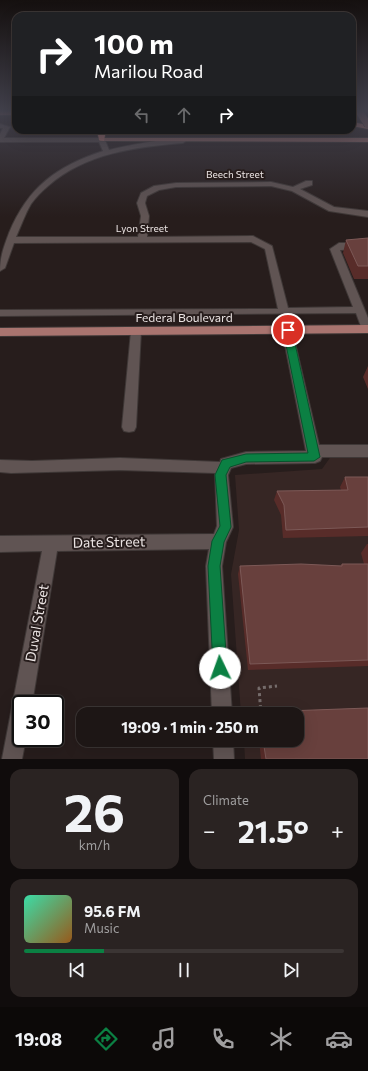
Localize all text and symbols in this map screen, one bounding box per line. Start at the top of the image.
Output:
text: 100 m [94,26,174,60]
icon: right [28,28,80,80]
text: Marilou Road [94,60,203,82]
icon: left [131,104,153,126]
icon: ahead [173,104,195,126]
icon: right [215,104,237,126]
street label: Beech Street [206,168,264,180]
street label: Lyon Street [116,222,168,234]
street label: Federal Boulevard [135,310,233,324]
pin [271,313,305,347]
icon: arrive [277,319,299,341]
street label: Date Street [72,532,146,551]
street label: Duval Street [21,583,52,663]
position arrow [199,647,241,689]
speed limit sign: 30 [12,695,64,747]
text: 19:09 · 1 min · 250 m [121,718,259,736]
text: 26 [64,779,125,843]
text: Climate [203,792,249,808]
text: 21.5° [238,812,309,849]
text: − [203,817,216,844]
text: + [331,817,344,844]
text: km/h [79,837,110,853]
text: 95.6 FM [84,902,141,920]
text: Music [84,920,119,936]
icon: previous [66,959,88,981]
icon: pause [173,959,195,981]
icon: next [280,959,302,981]
icon: directions [92,1025,120,1053]
icon: music [150,1025,178,1053]
icon: phone [209,1025,237,1053]
icon: climate [267,1025,295,1053]
icon: car [325,1025,353,1053]
text: 19:08 [15,1028,62,1050]

